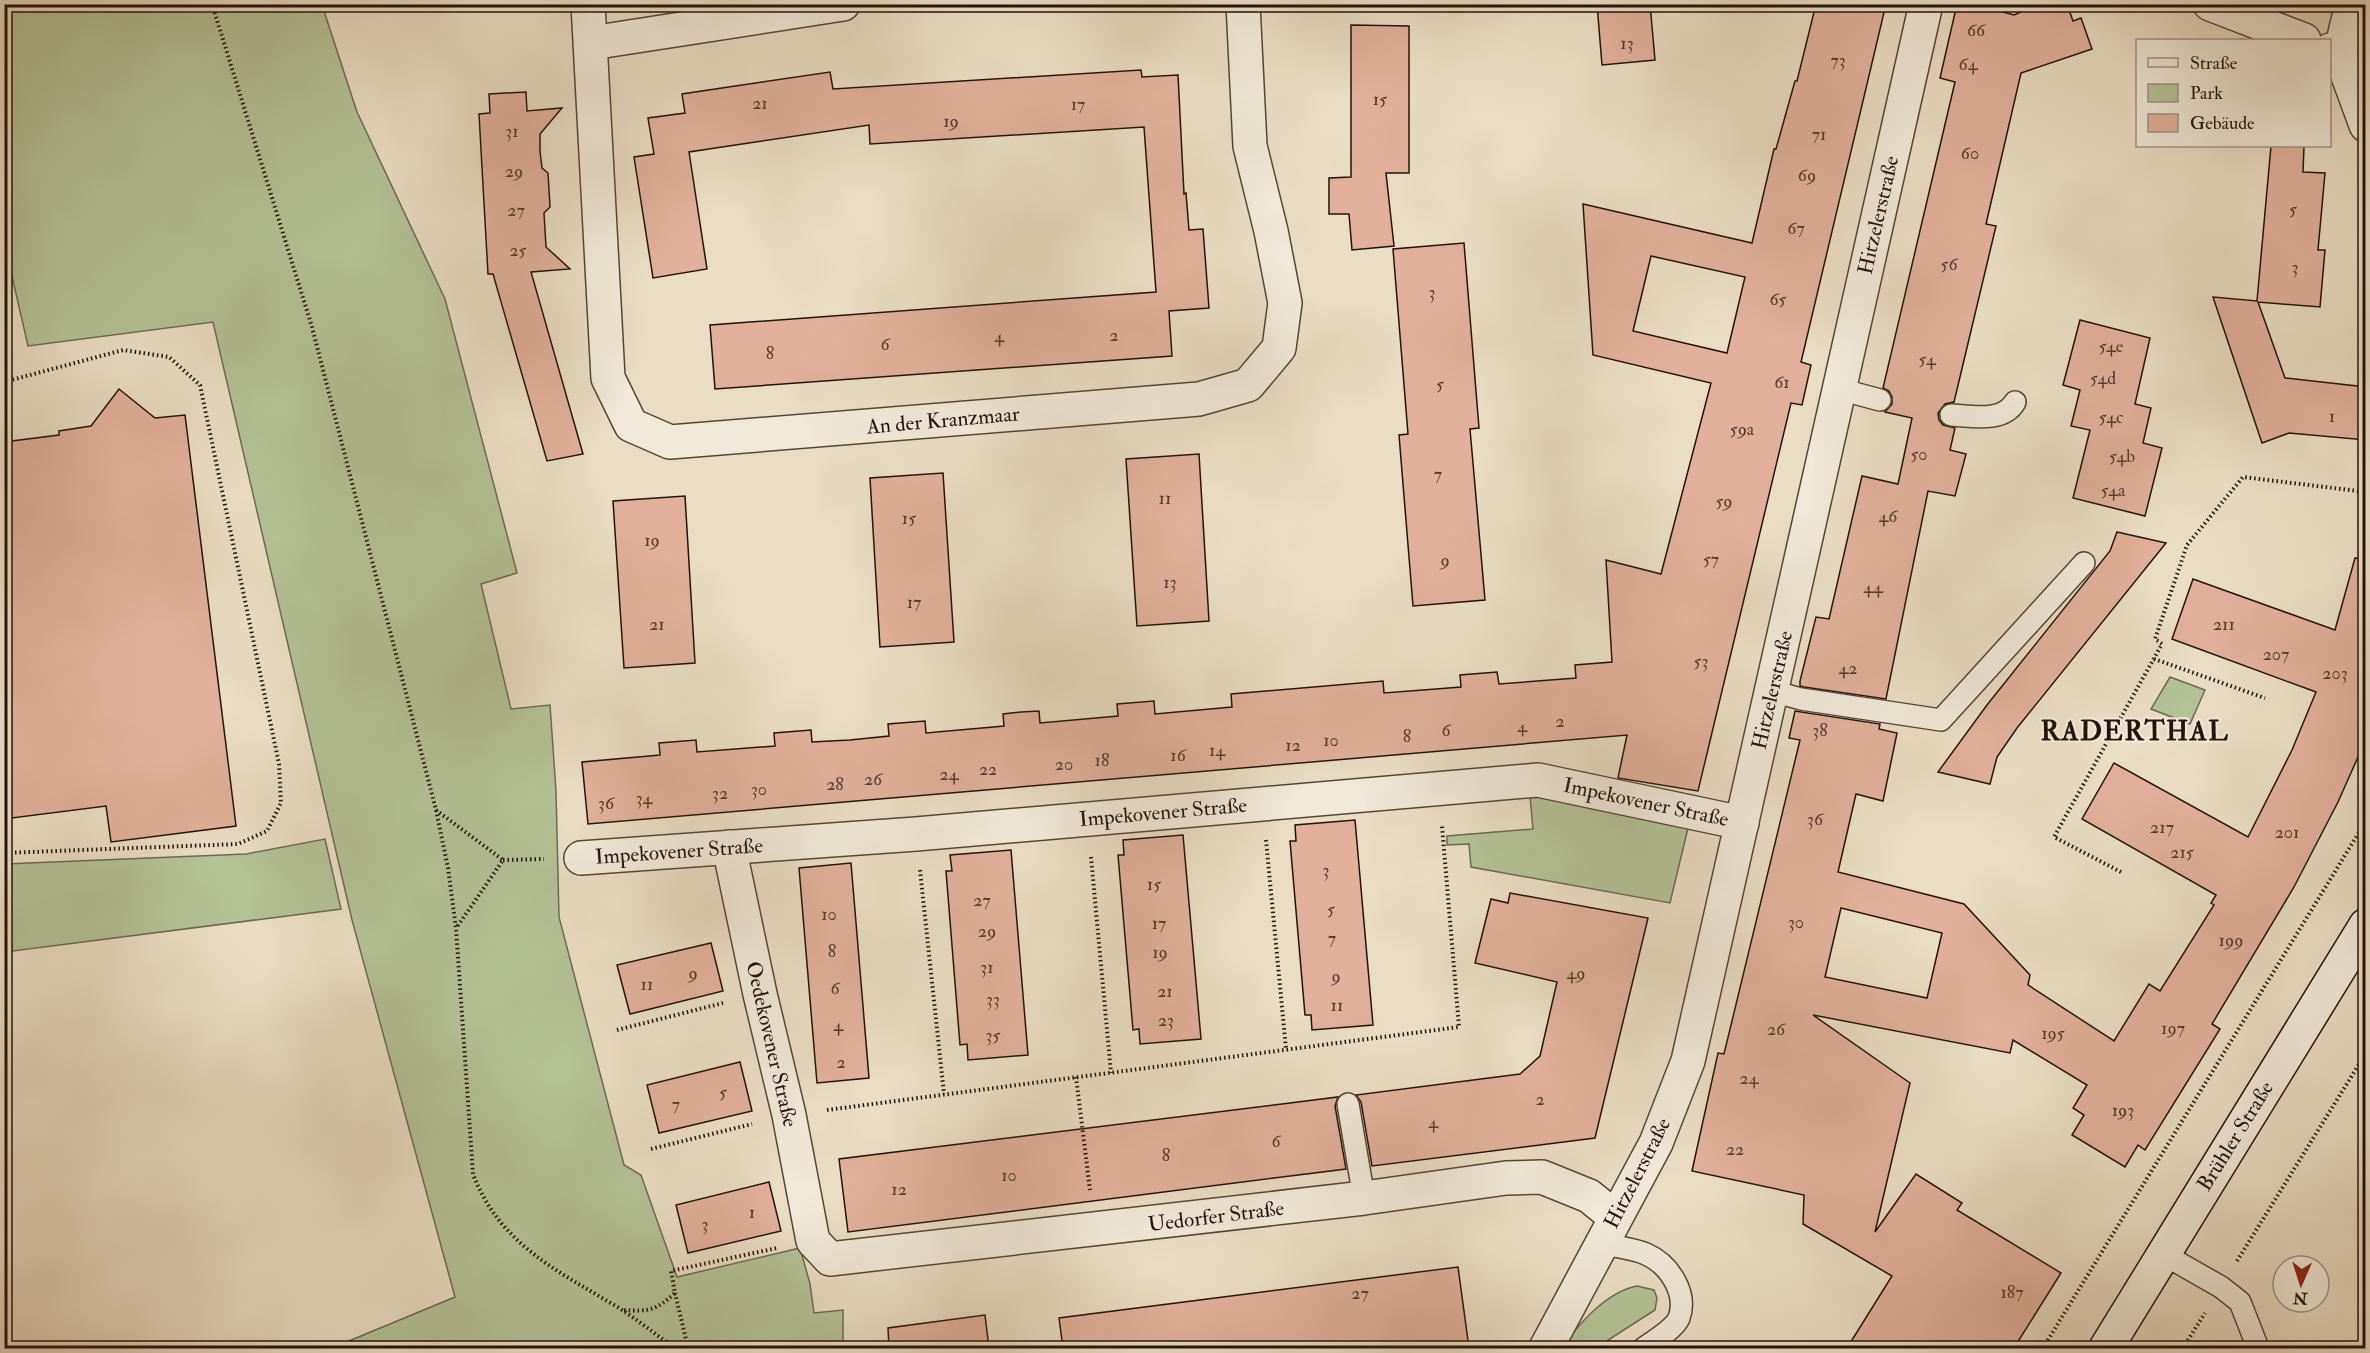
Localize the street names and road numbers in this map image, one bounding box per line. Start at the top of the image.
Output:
street label: Hitzelerstraße [1852,153,1905,277]
street label: An der Kranzmaar [864,400,1021,441]
street label: Hitzelerstraße [1746,628,1799,752]
street label: Impekovener Straße [1561,772,1731,833]
street label: Impekovener Straße [1078,792,1248,833]
street label: Impekovener Straße [594,832,764,871]
street label: Oedekovener Straße [739,959,804,1130]
street label: Brühler Straße [2191,1076,2280,1196]
street label: Hitzelerstraße [1598,1113,1677,1233]
street label: Uedorfer Straße [1146,1195,1286,1238]

